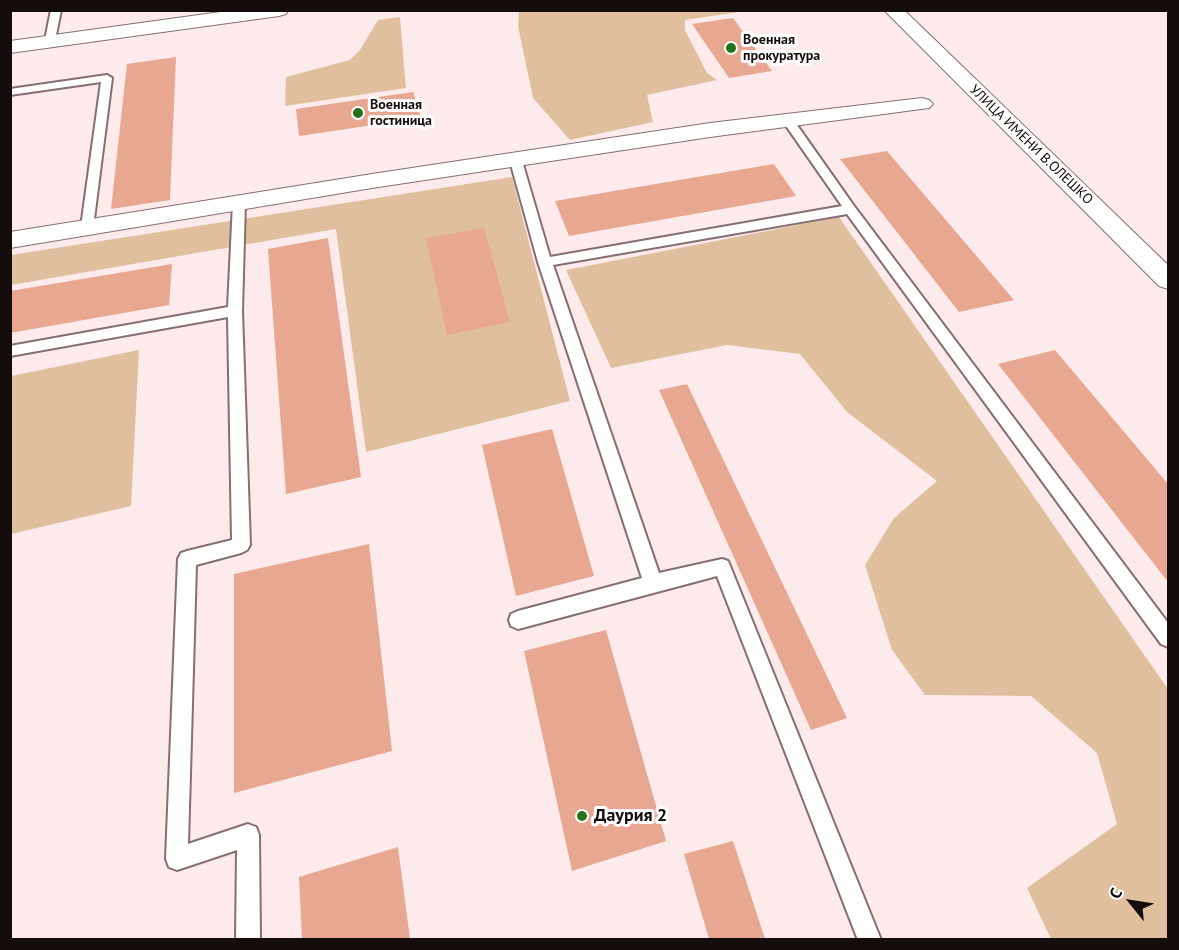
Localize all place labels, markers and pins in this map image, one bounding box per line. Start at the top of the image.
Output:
place label: Военная прокуратура [743,32,820,64]
marker: Военная прокуратура [724,41,738,55]
place label: Военная гостиница [370,97,432,130]
marker: Военная гостиница [351,106,365,120]
place label: Даурия 2 [594,805,667,827]
marker: Даурия 2 [575,809,589,823]

